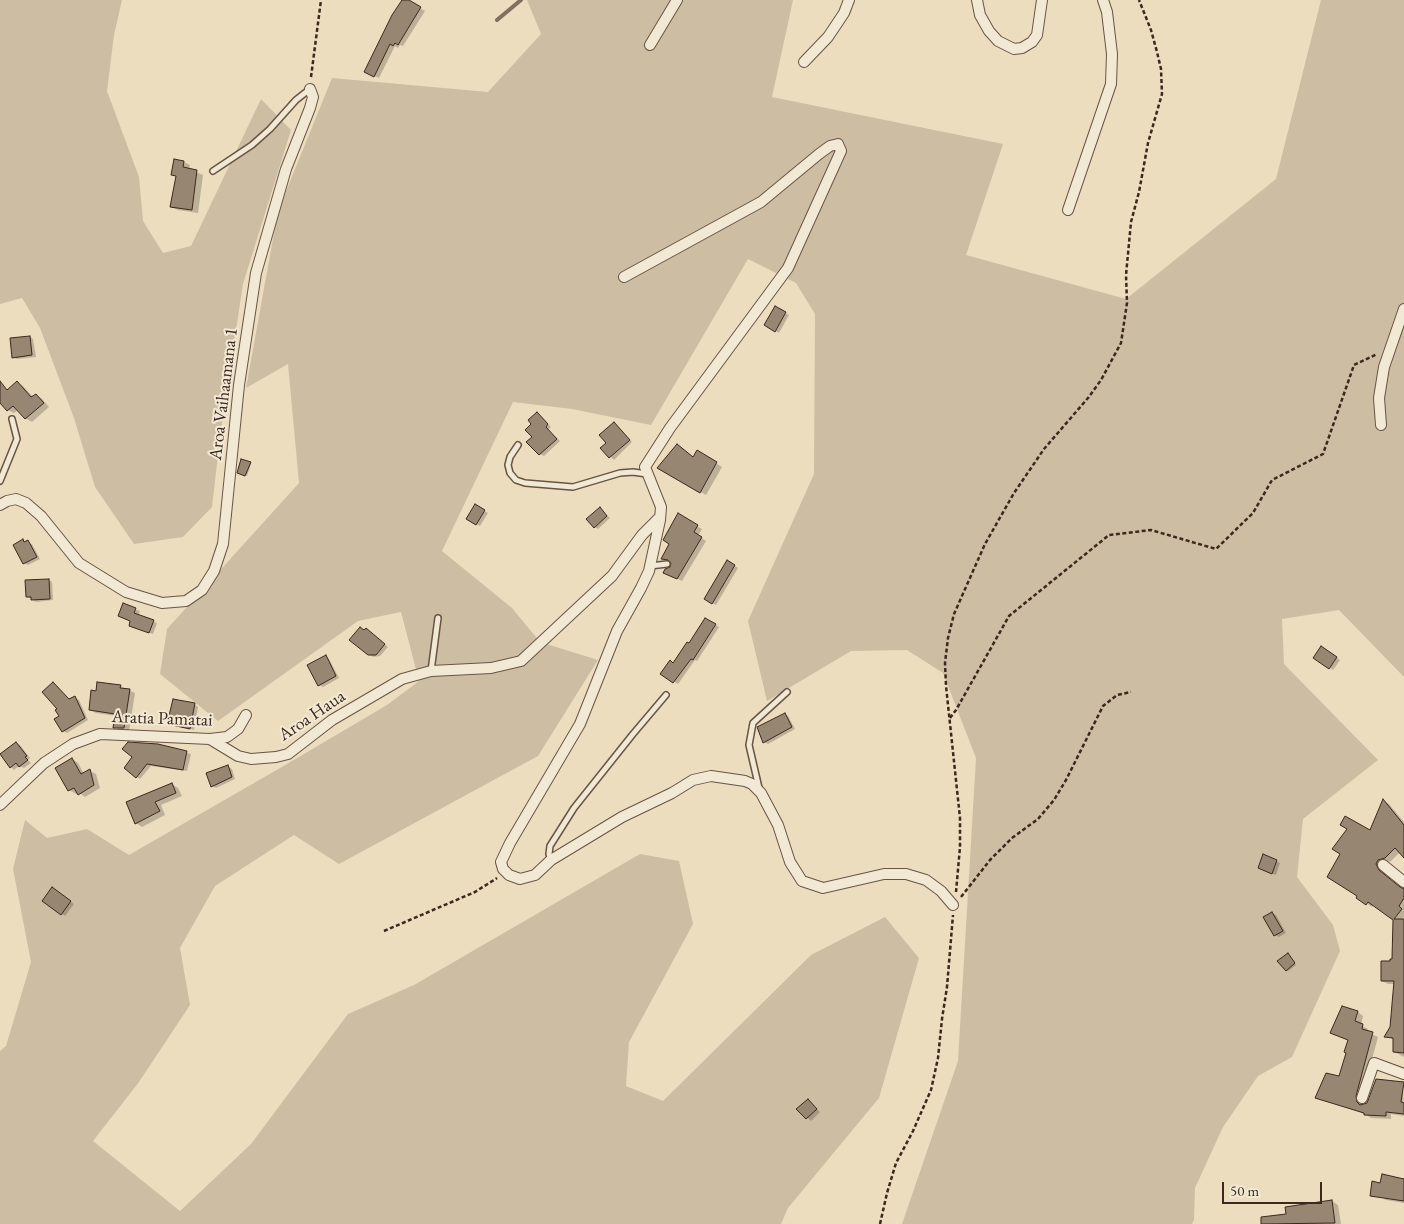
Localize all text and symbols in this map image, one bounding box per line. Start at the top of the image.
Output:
street label: Aroa Vaihaamana 1 [205,326,243,462]
street label: Aroa Haua [274,686,350,746]
street label: Aratia Pamatai [111,706,213,732]
scale bar [1224,1172,1324,1204]
text: 50 m [1230,1181,1259,1200]

